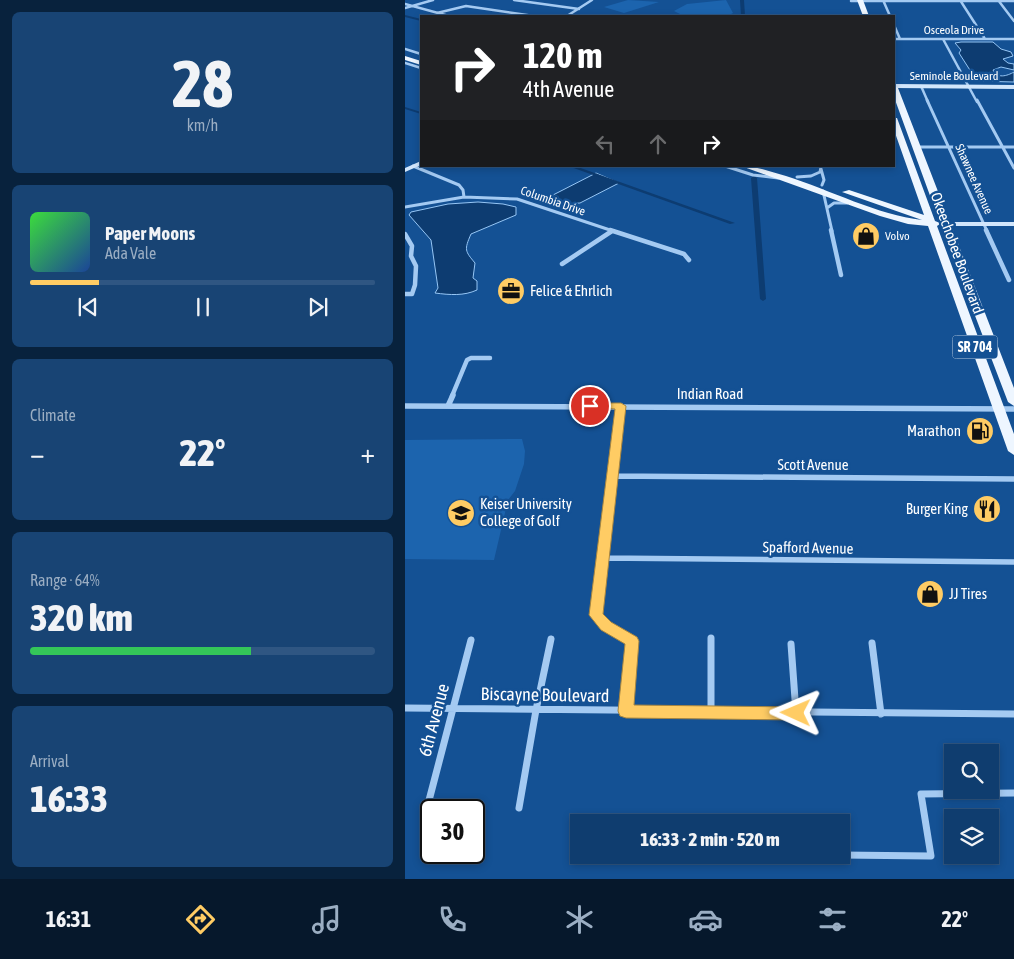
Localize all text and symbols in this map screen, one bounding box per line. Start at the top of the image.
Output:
street label: Osceola Drive [924,23,984,37]
icon: right [440,35,505,100]
text: 120 m [523,35,602,75]
text: 28 [172,46,233,121]
street label: Seminole Boulevard [910,69,998,83]
text: 4th Avenue [523,76,614,102]
text: km/h [187,116,218,134]
icon: left [591,130,619,158]
icon: ahead [644,130,672,158]
icon: right [697,130,725,158]
street label: Shawnee Avenue [952,142,996,216]
street label: Columbia Drive [519,183,587,219]
street label: Okeechobee Boulevard [928,190,987,316]
shop icon: Volvo [851,221,881,251]
text: Paper Moons [105,222,195,244]
place label: Volvo [885,229,910,243]
text: Ada Vale [105,244,156,262]
office icon: Felice & Ehrlich [496,276,526,306]
place label: Felice & Ehrlich [530,282,613,299]
icon: previous [74,293,102,321]
icon: pause [189,293,217,321]
icon: next [304,293,332,321]
road number: SR 704 [953,336,997,358]
pin [569,385,611,427]
street label: Indian Road [677,385,743,402]
icon: arrive [576,392,604,420]
text: Climate [30,406,76,424]
fuel station icon: Marathon [965,416,995,446]
place label: Marathon [907,422,961,439]
text: 22° [179,431,226,474]
text: − [30,437,45,469]
text: + [360,437,375,469]
street label: Scott Avenue [777,456,849,473]
restaurant icon: Burger King [972,494,1002,524]
place label: Keiser University College of Golf [480,495,572,529]
school or university icon: Keiser University College of Golf [446,498,476,528]
place label: Burger King [906,500,969,517]
street label: Spafford Avenue [763,538,854,557]
text: Range · 64% [30,571,100,589]
shop icon: JJ Tires [915,579,945,609]
place label: JJ Tires [949,585,987,602]
text: 320 km [30,596,133,639]
street label: 6th Avenue [414,681,453,759]
street label: Biscayne Boulevard [481,683,609,706]
position arrow [769,686,821,738]
map controls [944,744,999,864]
button: search [944,744,999,799]
text: Arrival [30,752,69,770]
text: 16:33 [30,777,108,820]
speed limit sign: 30 [420,799,485,864]
button: layers [944,809,999,864]
text: 16:33 · 2 min · 520 m [640,828,780,850]
icon: directions [183,902,218,937]
icon: music [309,902,344,937]
icon: phone [435,902,470,937]
icon: climate [562,902,597,937]
icon: car [688,902,723,937]
icon: filters [815,902,850,937]
text: 16:31 [46,906,91,932]
text: 22° [941,906,968,932]

